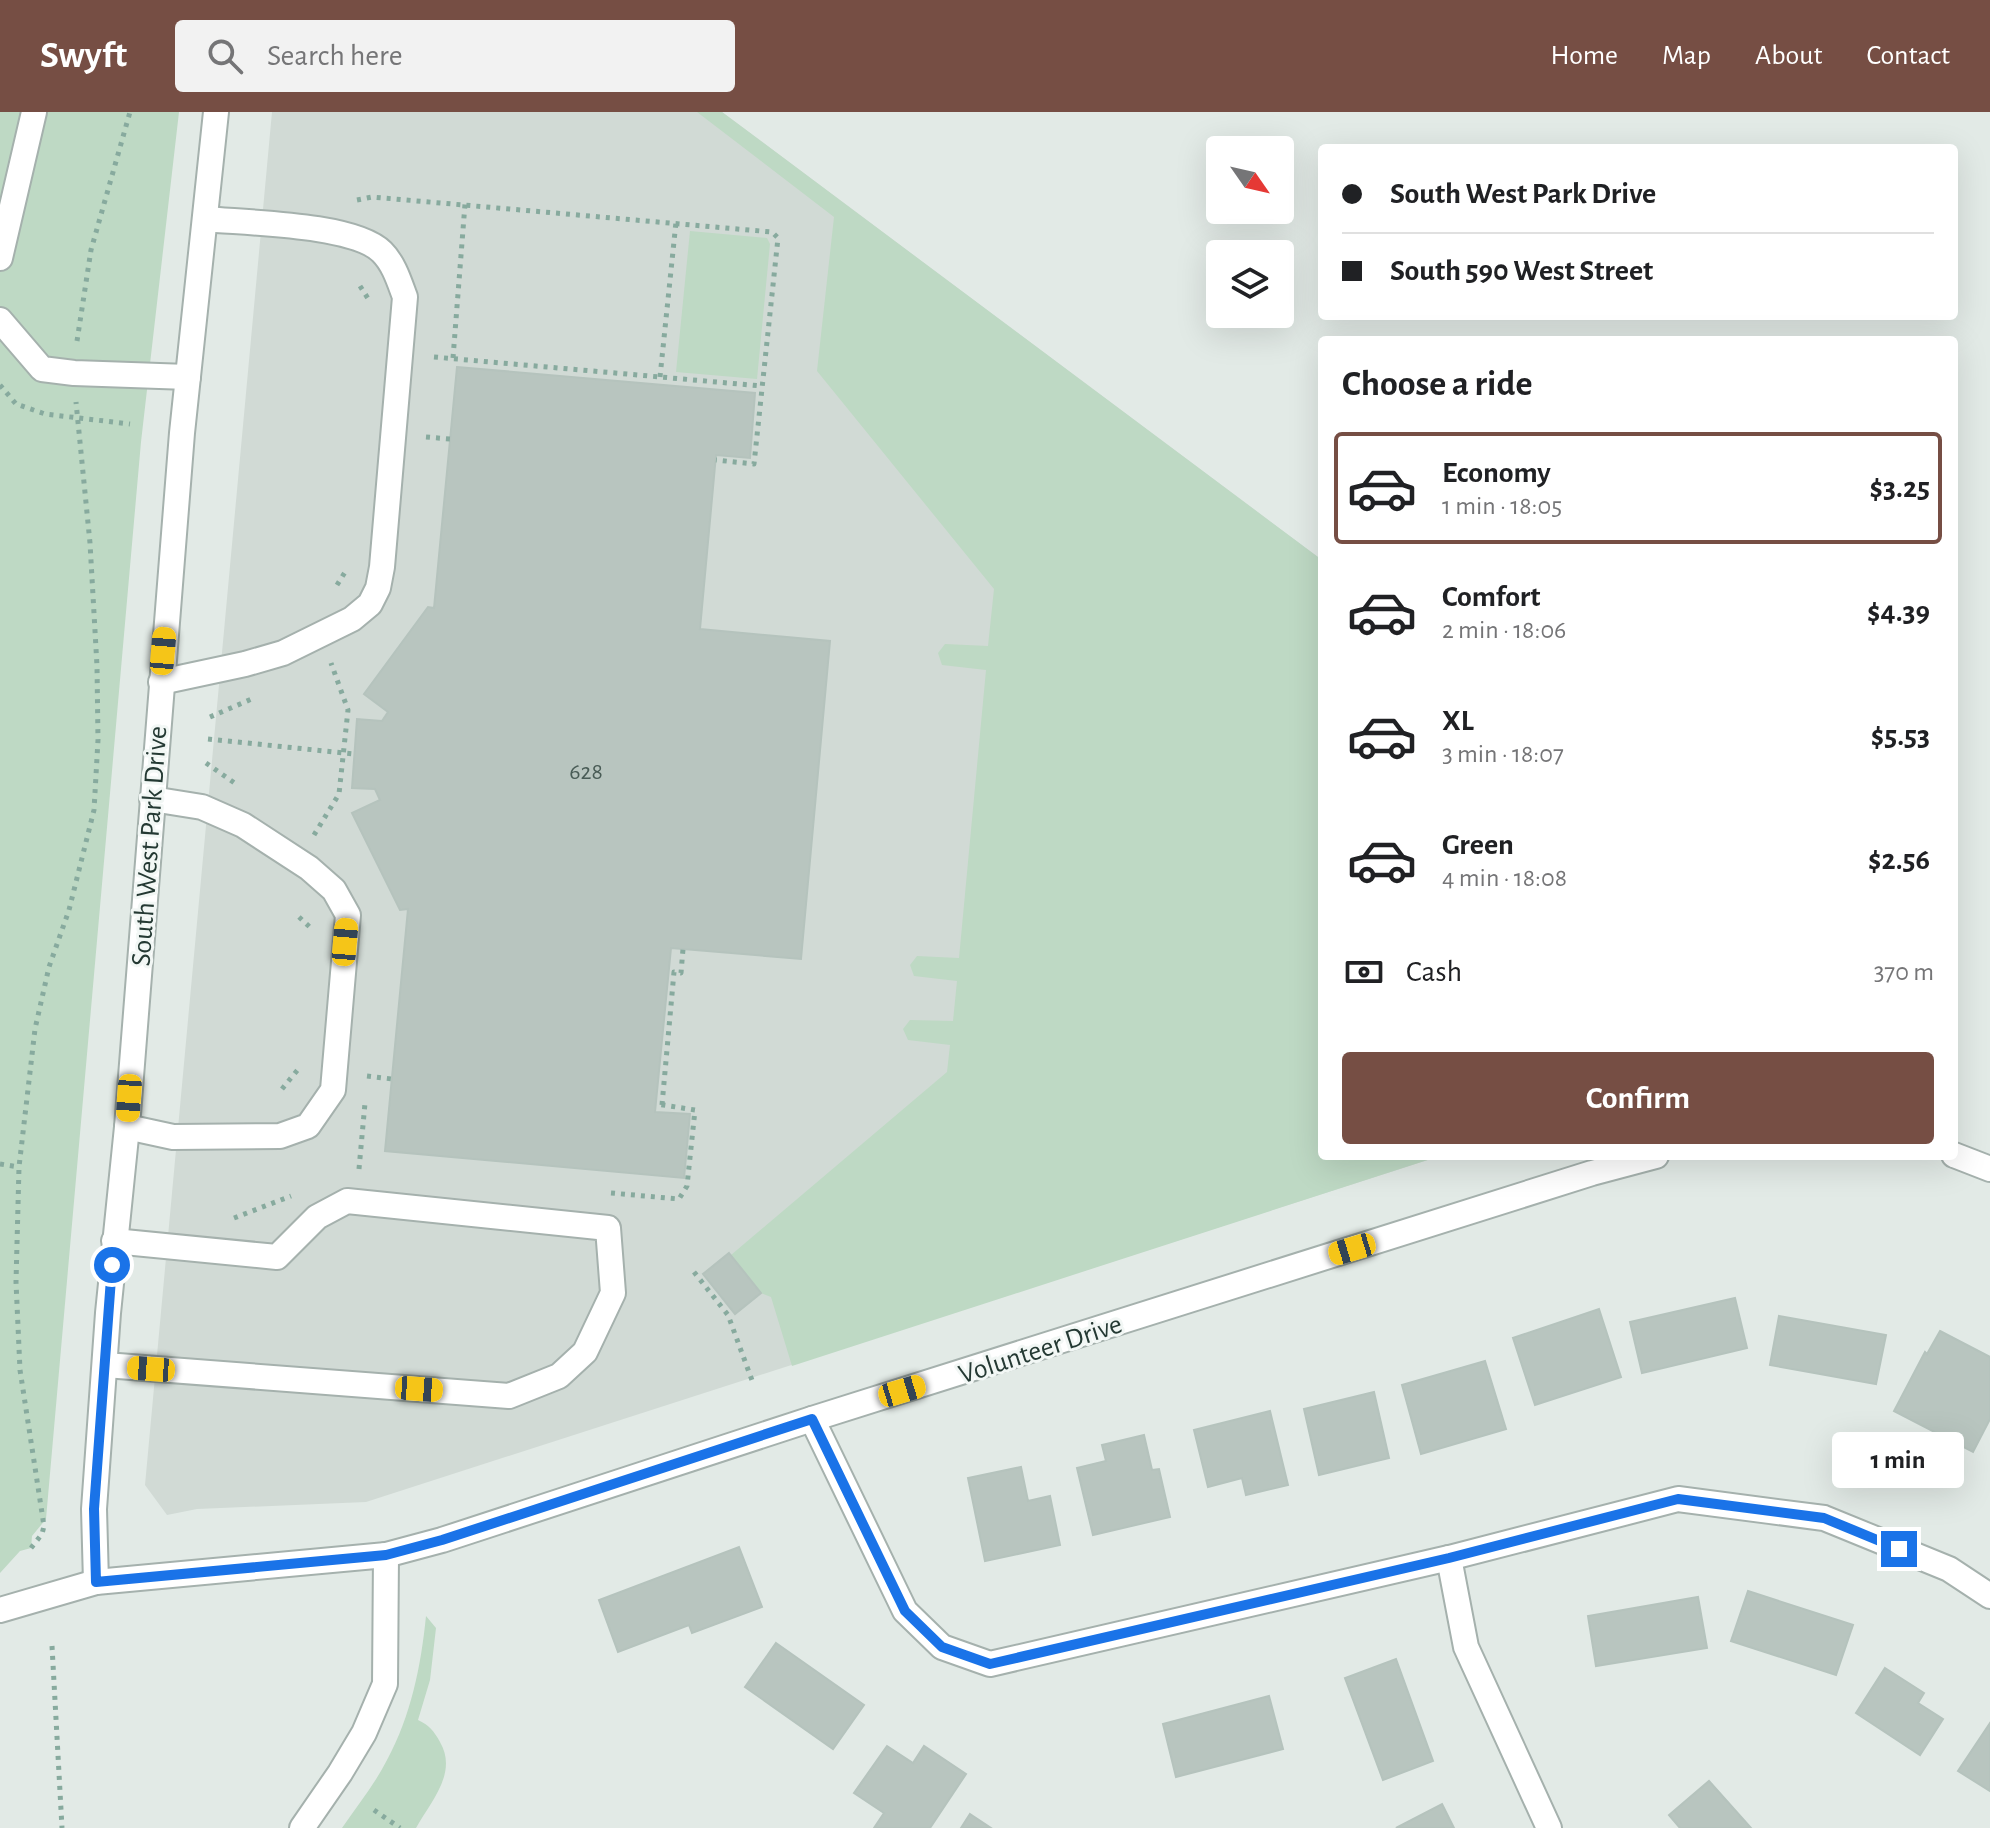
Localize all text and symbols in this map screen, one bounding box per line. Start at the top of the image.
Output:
search box [175,20,735,92]
icon: search [203,34,247,78]
text: Swyft [40,37,127,75]
text: Search here [267,41,403,71]
text: Home [1551,42,1618,70]
text: Map [1662,42,1711,70]
text: About [1755,42,1823,70]
text: Contact [1867,42,1950,70]
north arrow [1206,136,1294,224]
map controls [1206,136,1294,328]
text: South West Park Drive [1390,179,1656,209]
button: layers [1206,240,1294,328]
text: South 590 West Street [1390,256,1653,286]
text: Choose a ride [1342,366,1532,402]
icon: car [1346,452,1418,524]
text: Economy [1442,458,1551,488]
text: $3.25 [1870,473,1930,503]
text: 1 min · 18:05 [1442,493,1562,519]
icon: car [1346,576,1418,648]
text: Comfort [1442,582,1541,612]
text: $4.39 [1867,597,1930,627]
text: 2 min · 18:06 [1442,617,1566,643]
car [149,626,177,676]
icon: car [1346,700,1418,772]
text: XL [1442,706,1474,736]
text: $5.53 [1871,721,1930,751]
street label: South West Park Drive [128,725,172,967]
text: 3 min · 18:07 [1442,741,1564,767]
house number: 628 [569,760,603,784]
icon: car [1346,824,1418,896]
text: Green [1442,830,1514,860]
text: $2.56 [1868,845,1930,875]
text: 4 min · 18:08 [1442,865,1567,891]
car [331,917,359,967]
icon: cash [1342,950,1386,994]
text: Cash [1406,957,1462,987]
text: 370 m [1874,959,1934,985]
button: Confirm [1342,1052,1934,1144]
car [115,1073,143,1123]
car [1326,1231,1378,1267]
route start [94,1247,130,1283]
street label: Volunteer Drive [955,1310,1126,1389]
car [126,1355,176,1383]
car [876,1373,928,1409]
car [394,1375,444,1403]
callout: 1 min [1833,1433,1965,1489]
text: 1 min [1871,1447,1925,1473]
route end [1881,1531,1917,1567]

